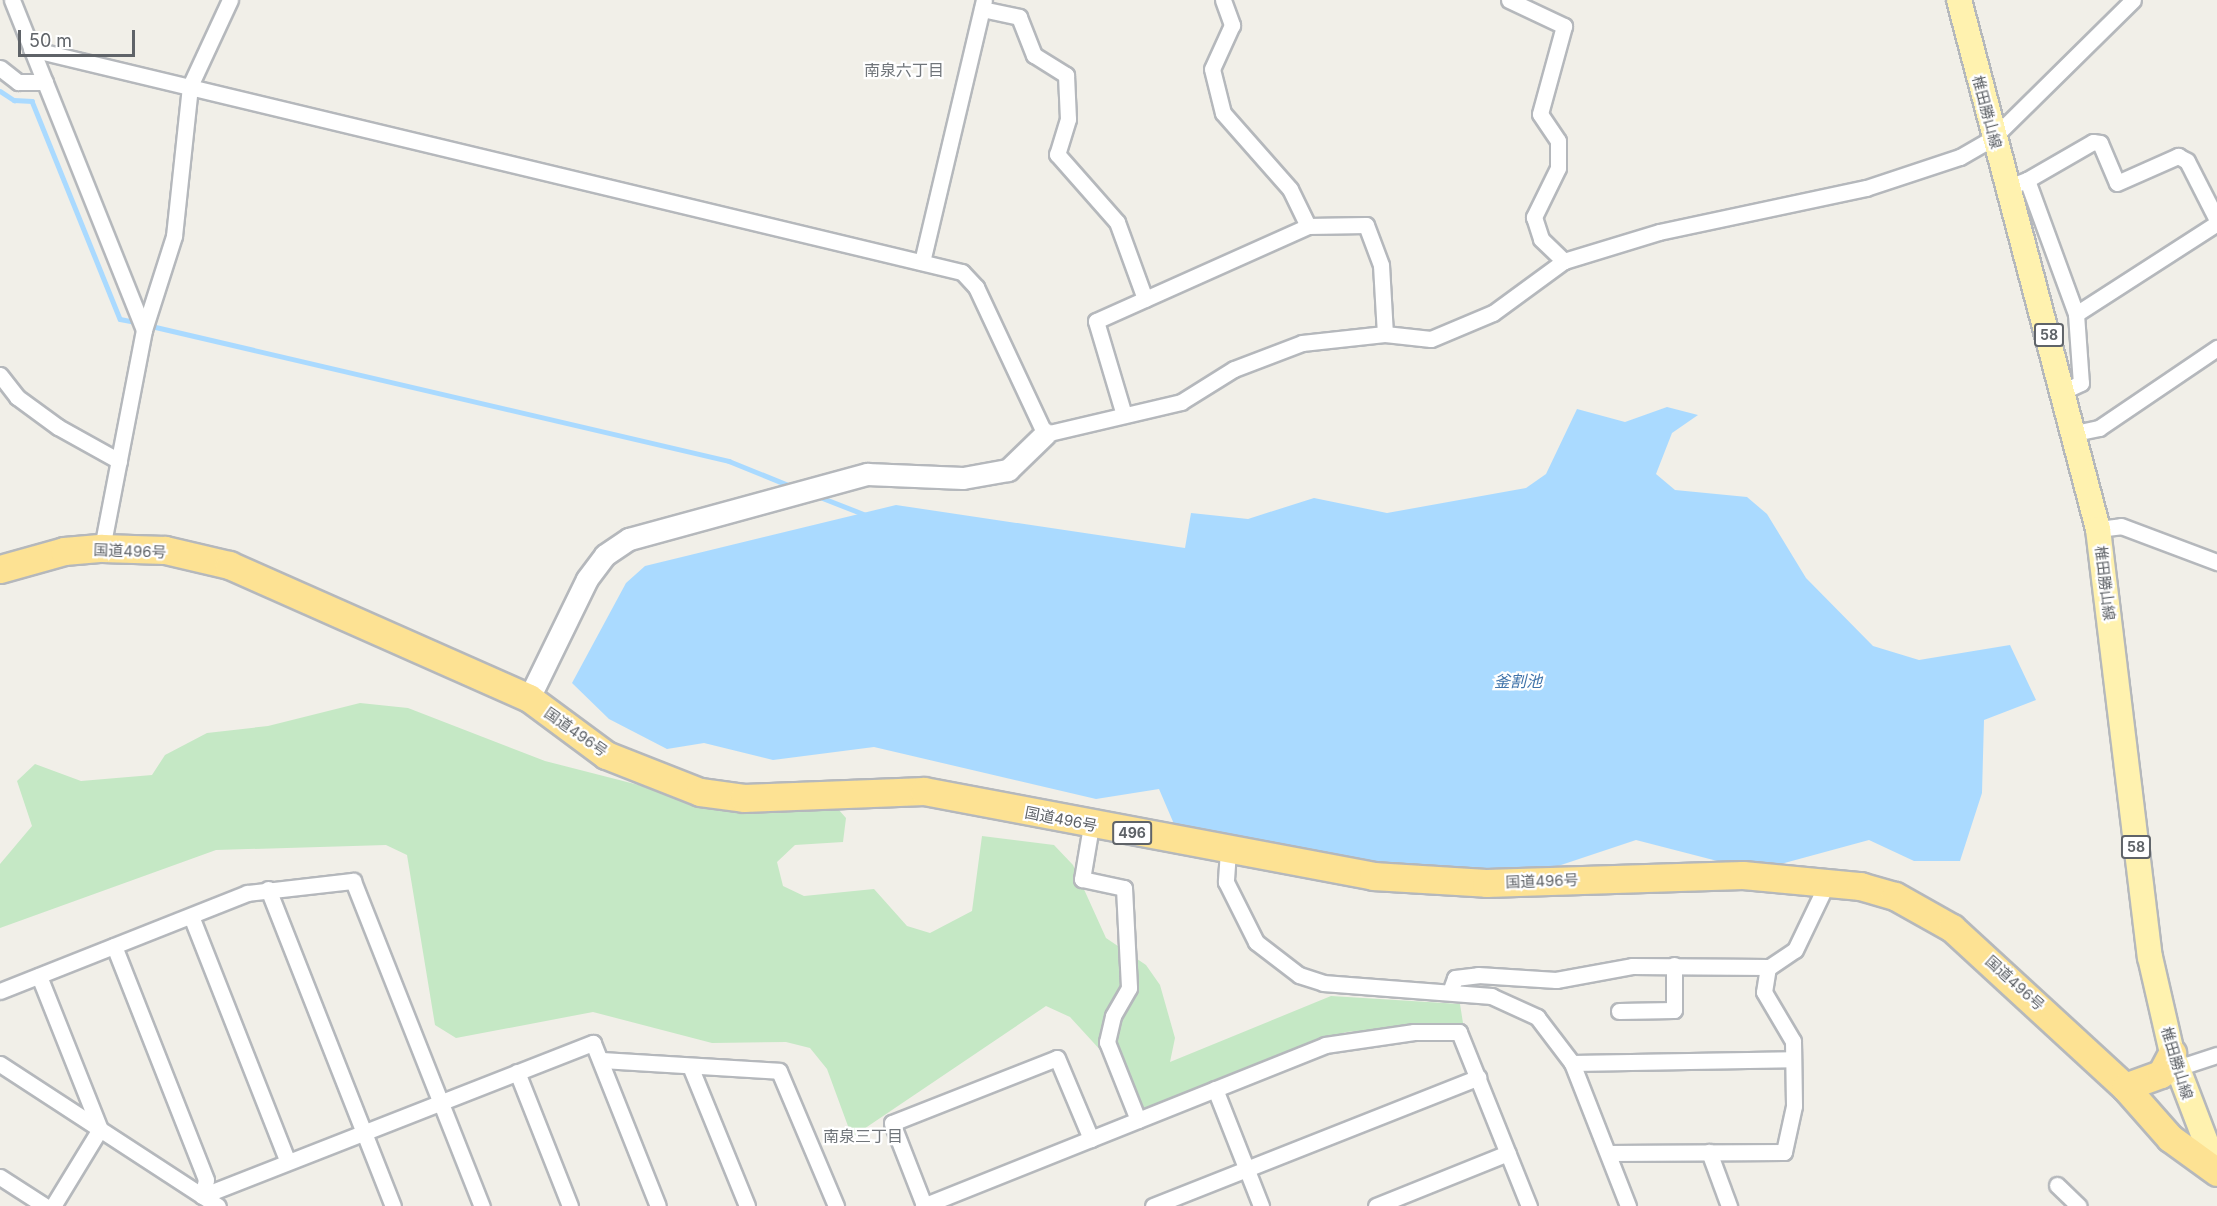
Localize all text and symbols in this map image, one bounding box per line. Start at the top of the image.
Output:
scale bar [21,18,138,56]
text: 50 m [29,30,72,51]
district label: 南泉六丁目 [864,60,944,80]
street label: 椎田勝山線 [1969,73,2005,151]
road number: 58 [2032,324,2066,346]
street label: 国道496号 [93,541,167,561]
street label: 椎田勝山線 [2091,545,2119,621]
water label: 釜割池 [1494,671,1542,691]
street label: 国道496号 [541,704,611,760]
street label: 国道496号 [1023,803,1099,835]
road number: 496 [1111,822,1153,844]
road number: 58 [2120,836,2152,858]
street label: 国道496号 [1505,871,1579,891]
street label: 国道496号 [1982,952,2048,1014]
street label: 椎田勝山線 [2157,1025,2197,1101]
district label: 南泉三丁目 [823,1126,903,1146]

